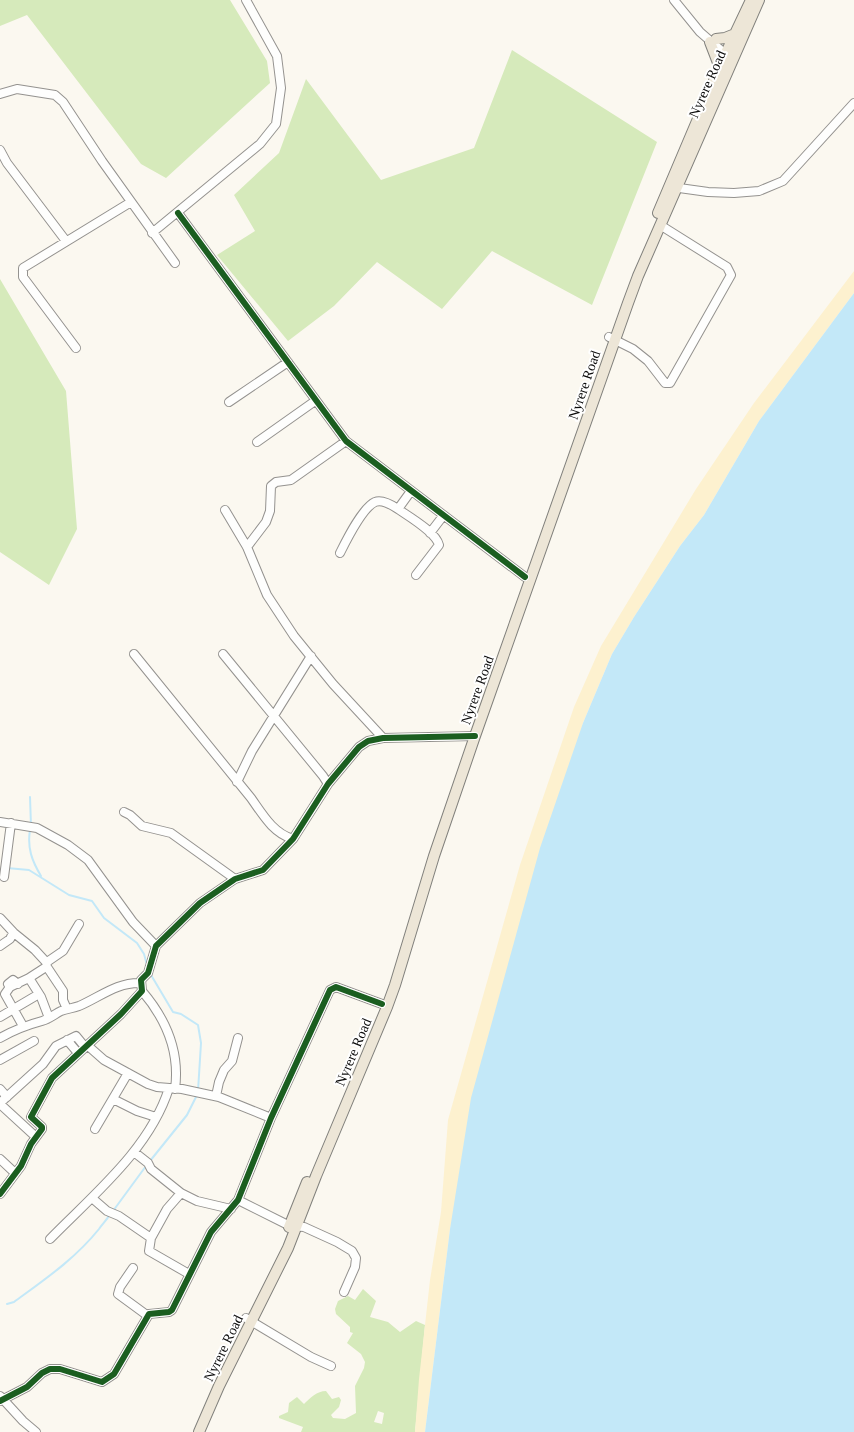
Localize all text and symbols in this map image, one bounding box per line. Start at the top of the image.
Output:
street label: Nyrere Road [686,48,729,120]
street label: Nyrere Road [566,349,603,422]
street label: Nyrere Road [458,654,497,727]
street label: Nyrere Road [333,1016,374,1088]
street label: Nyrere Road [201,1313,246,1384]

